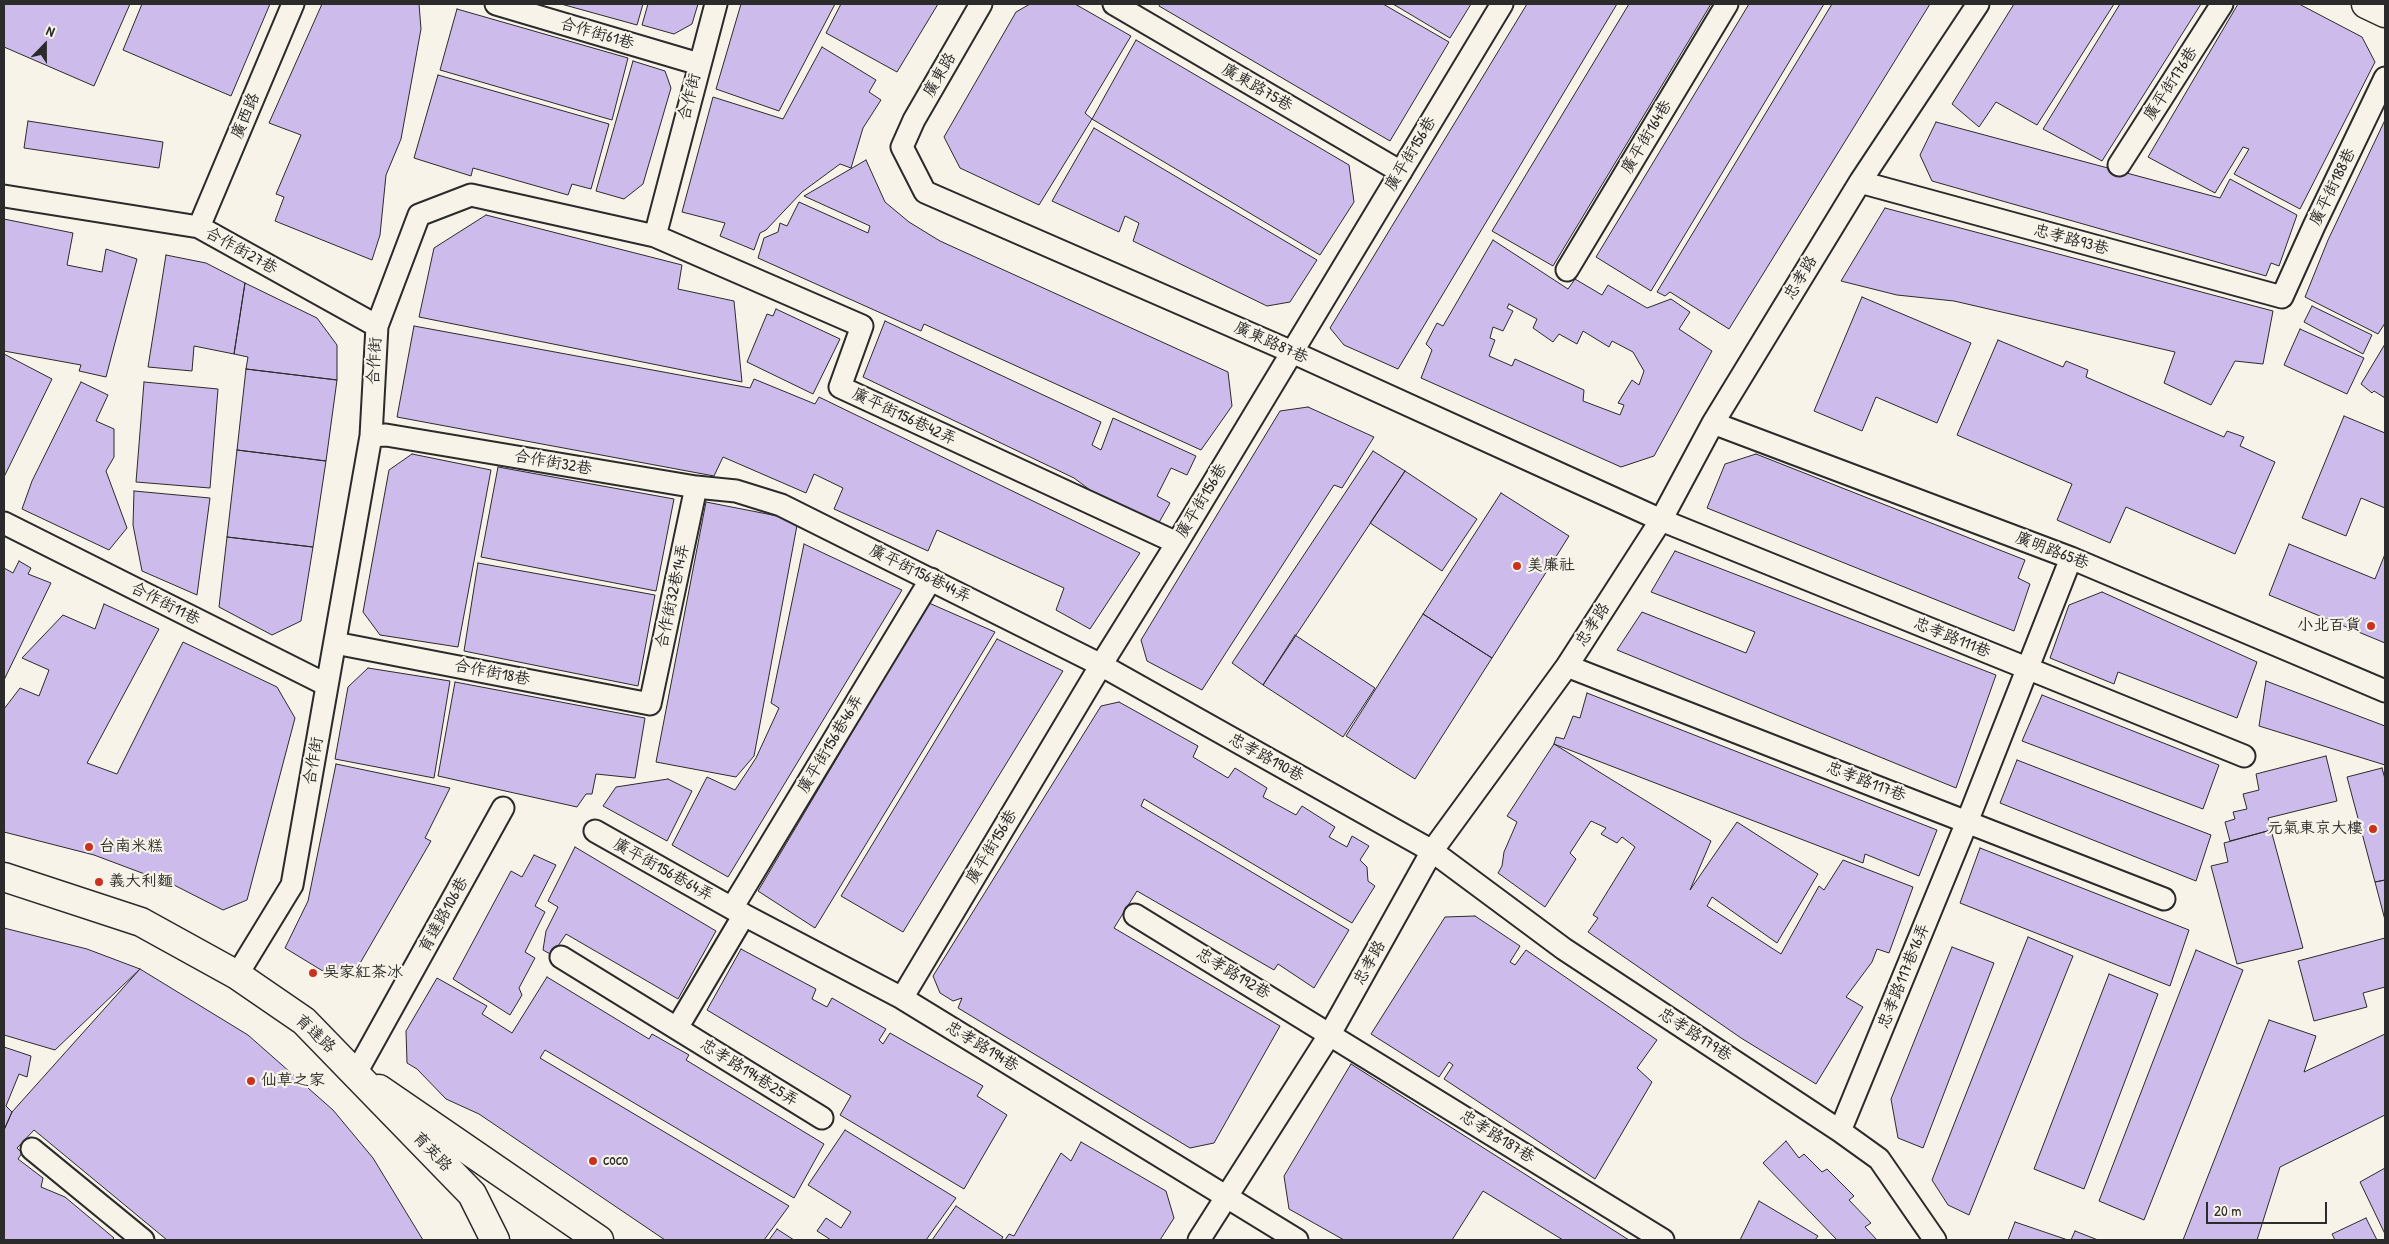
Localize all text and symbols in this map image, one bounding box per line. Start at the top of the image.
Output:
street label: 合作街61巷 [558,14,636,54]
north arrow [20,20,70,70]
text: N [44,20,58,41]
street label: 廣平街176巷 [2140,44,2202,124]
street label: 廣東路 [920,49,960,101]
street label: 廣東路75巷 [1218,60,1296,116]
street label: 合作街 [675,71,705,123]
street label: 廣西路 [228,90,264,142]
street label: 廣平街164巷 [1618,97,1676,177]
street label: 廣平街156巷 [1381,114,1441,194]
street label: 廣平街188巷 [2306,145,2360,229]
street label: 忠孝路93巷 [2031,221,2111,259]
street label: 合作街27巷 [202,223,280,279]
street label: 忠孝路 [1780,252,1822,304]
street label: 廣東路87巷 [1231,318,1311,368]
street label: 合作街 [364,337,386,385]
street label: 廣平街156巷42弄 [849,385,959,449]
street label: 合作街32巷 [513,447,593,479]
street label: 廣平街156巷 [1172,461,1232,541]
street label: 廣明路65巷 [2013,528,2091,574]
street label: 廣平街156巷44弄 [866,541,974,607]
street label: 合作街32巷14弄 [653,542,693,650]
place label: 美廉社 [1527,556,1575,576]
marker: 美廉社 [1511,560,1523,572]
street label: 合作街11巷 [127,578,203,630]
street label: 忠孝路 [1572,600,1614,650]
street label: 忠孝路111巷 [1911,614,1993,662]
place label: 小北百貨 [2297,616,2361,636]
marker: 小北百貨 [2365,620,2377,632]
street label: 合作街18巷 [453,656,531,690]
street label: 廣平街156巷46弄 [794,691,868,797]
street label: 忠孝路190巷 [1225,730,1307,786]
street label: 合作街 [300,736,328,786]
street label: 忠孝路117巷 [1824,758,1908,806]
street label: 廣平街156巷 [962,807,1022,887]
place label: 元氣東京大樓 [2267,819,2363,839]
marker: 元氣東京大樓 [2367,823,2379,835]
street label: 廣平街156巷64弄 [610,835,716,905]
place label: 台南米糕 [99,837,163,857]
marker: 台南米糕 [83,841,95,853]
place label: 義大利麵 [109,872,173,892]
street label: 育達路106巷 [415,874,473,956]
marker: 義大利麵 [93,876,105,888]
street label: 忠孝路117巷16弄 [1874,921,1934,1031]
street label: 忠孝路 [1350,937,1390,989]
street label: 忠孝路192巷 [1192,944,1274,1004]
place label: 吳家紅茶冰 [323,963,403,983]
marker: 吳家紅茶冰 [307,967,319,979]
street label: 忠孝路179巷 [1655,1004,1735,1066]
street label: 育達路 [291,1011,339,1057]
street label: 忠孝路194巷 [942,1018,1022,1076]
street label: 忠孝路194巷25弄 [696,1035,802,1111]
place label: 仙草之家 [261,1071,325,1091]
marker: 仙草之家 [245,1075,257,1087]
street label: 忠孝路187巷 [1456,1106,1538,1168]
street label: 育英路 [408,1128,456,1176]
place label: coco [603,1151,628,1171]
marker: coco [587,1155,599,1167]
scale bar [2209,1192,2330,1224]
text: 20 m [2214,1200,2241,1221]

